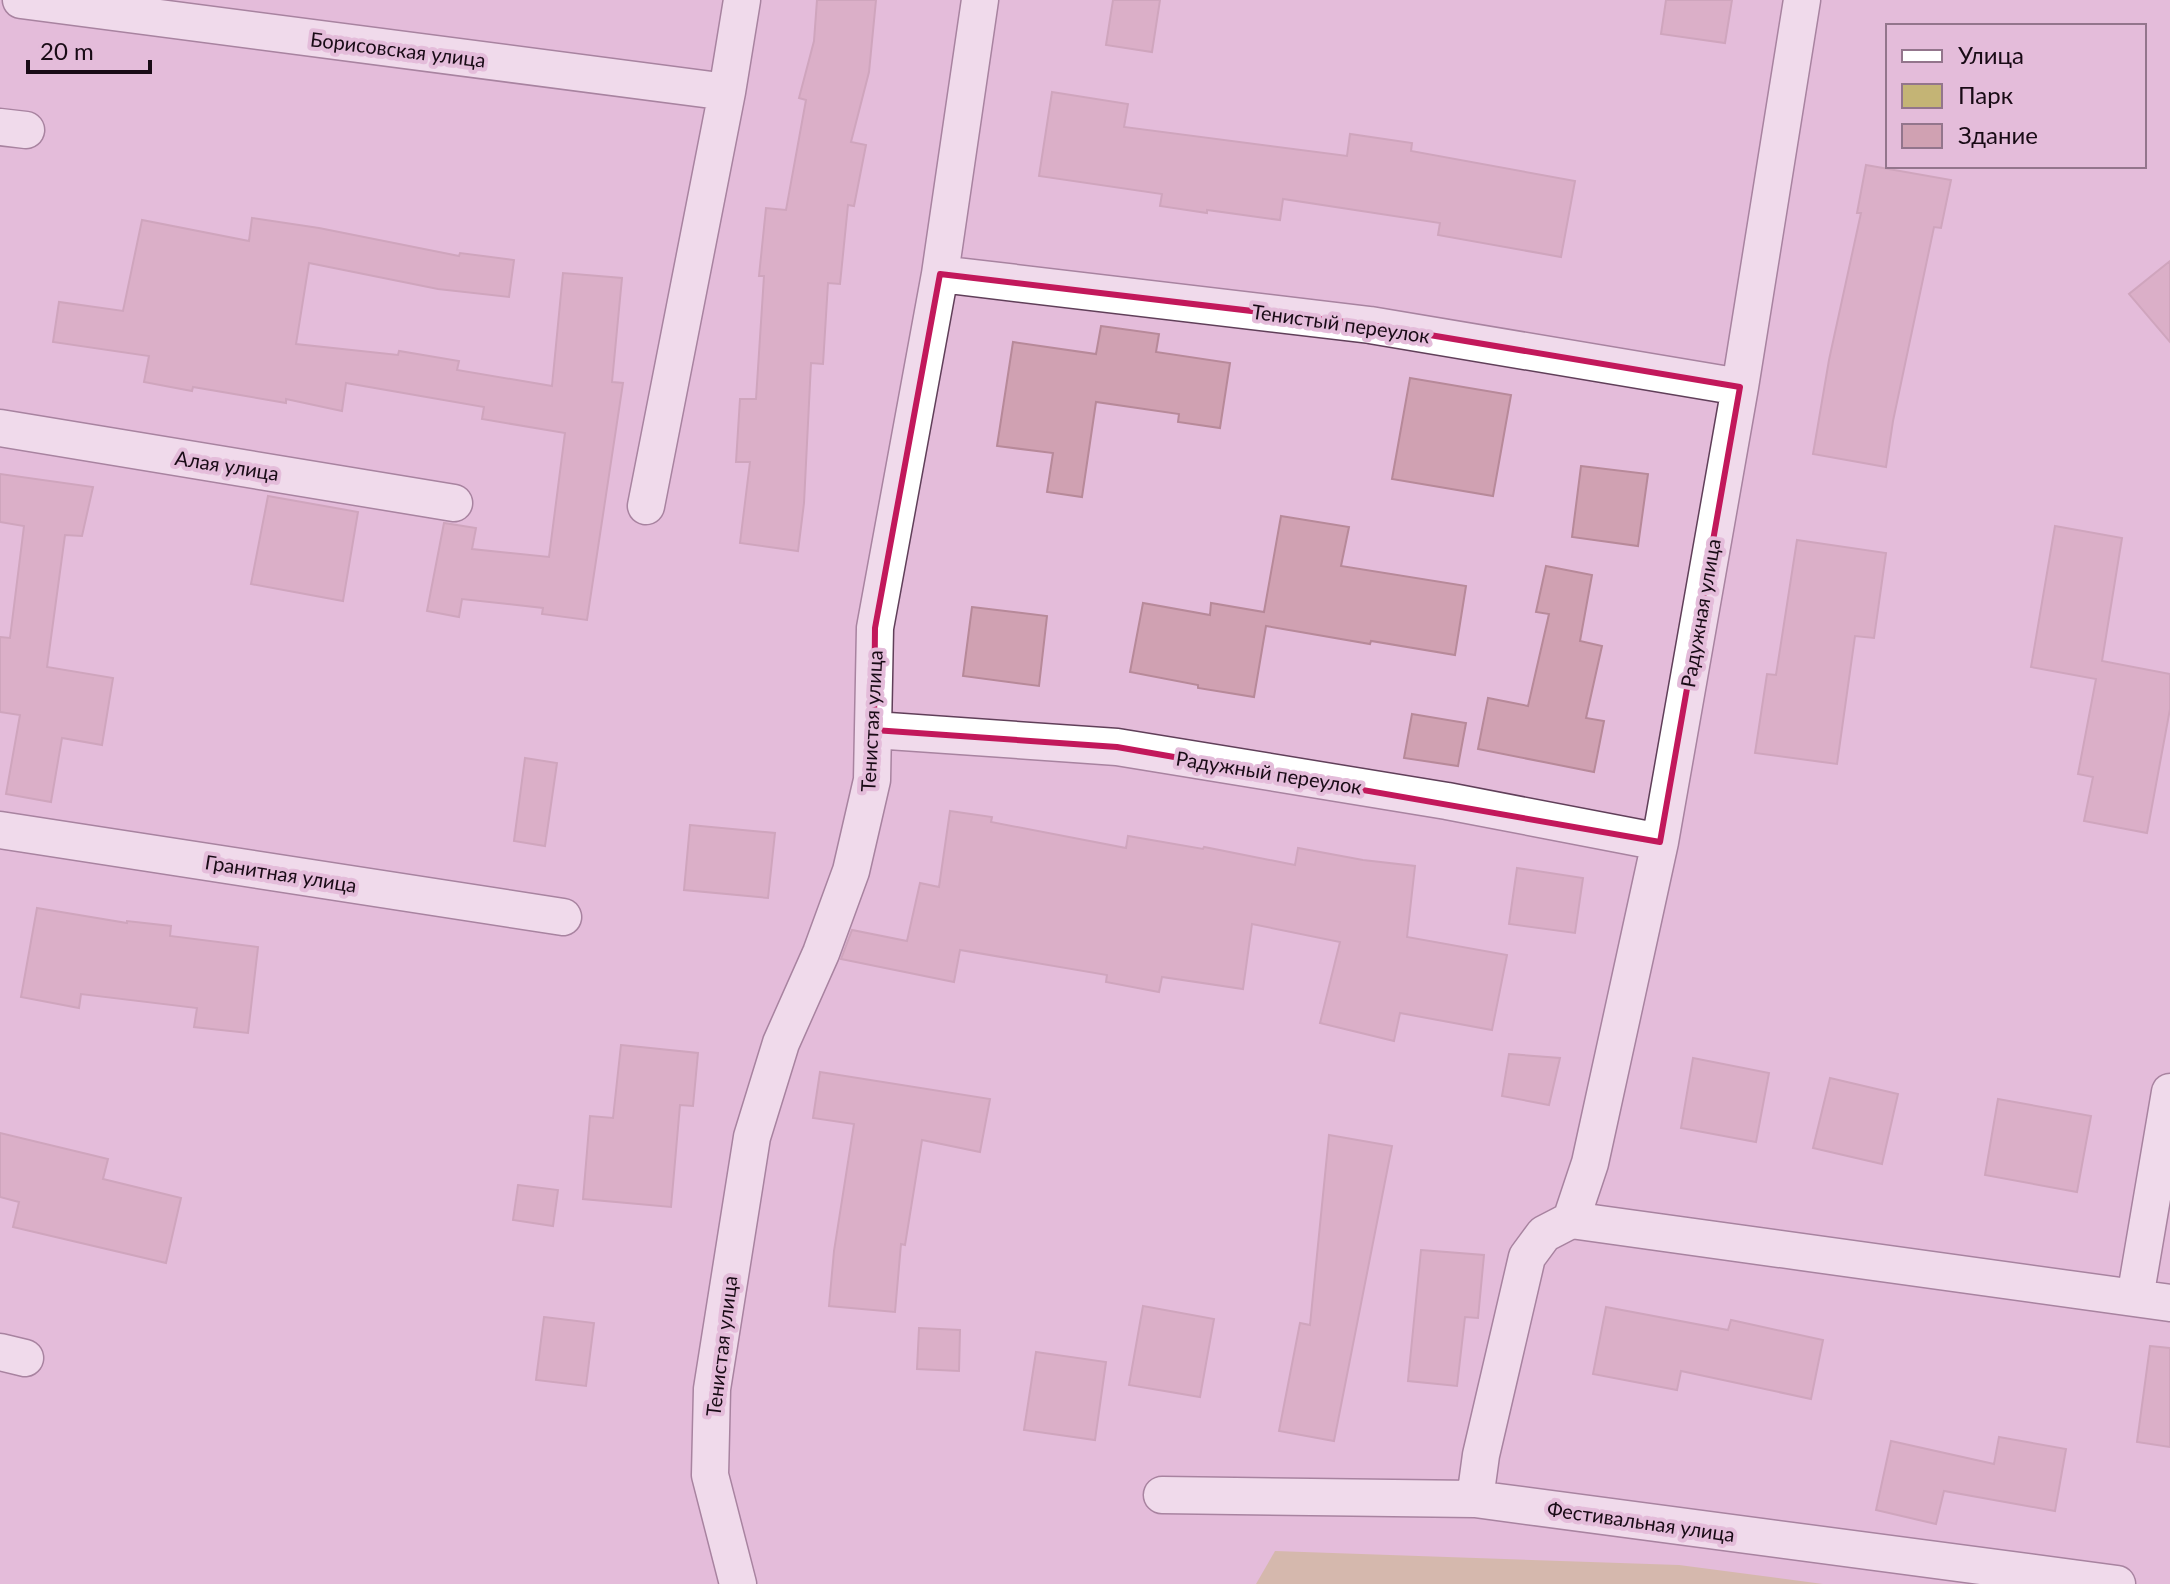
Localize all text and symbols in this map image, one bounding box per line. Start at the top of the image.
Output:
scale bar [28,24,150,74]
legend [1886,24,2146,168]
street label: Борисовская улица [309,26,487,72]
text: 20 m [40,36,94,65]
text: Улица [1958,40,2024,69]
text: Парк [1958,80,2014,109]
text: Здание [1958,120,2038,149]
street label: Тенистый переулок [1250,299,1432,347]
street label: Алая улица [173,445,281,485]
street label: Радужная улица [1675,537,1725,689]
street label: Тенистая улица [855,650,887,792]
street label: Радужный переулок [1174,745,1364,799]
street label: Гранитная улица [203,849,359,897]
street label: Тенистая улица [700,1274,742,1418]
street label: Фестивальная улица [1546,1496,1736,1546]

